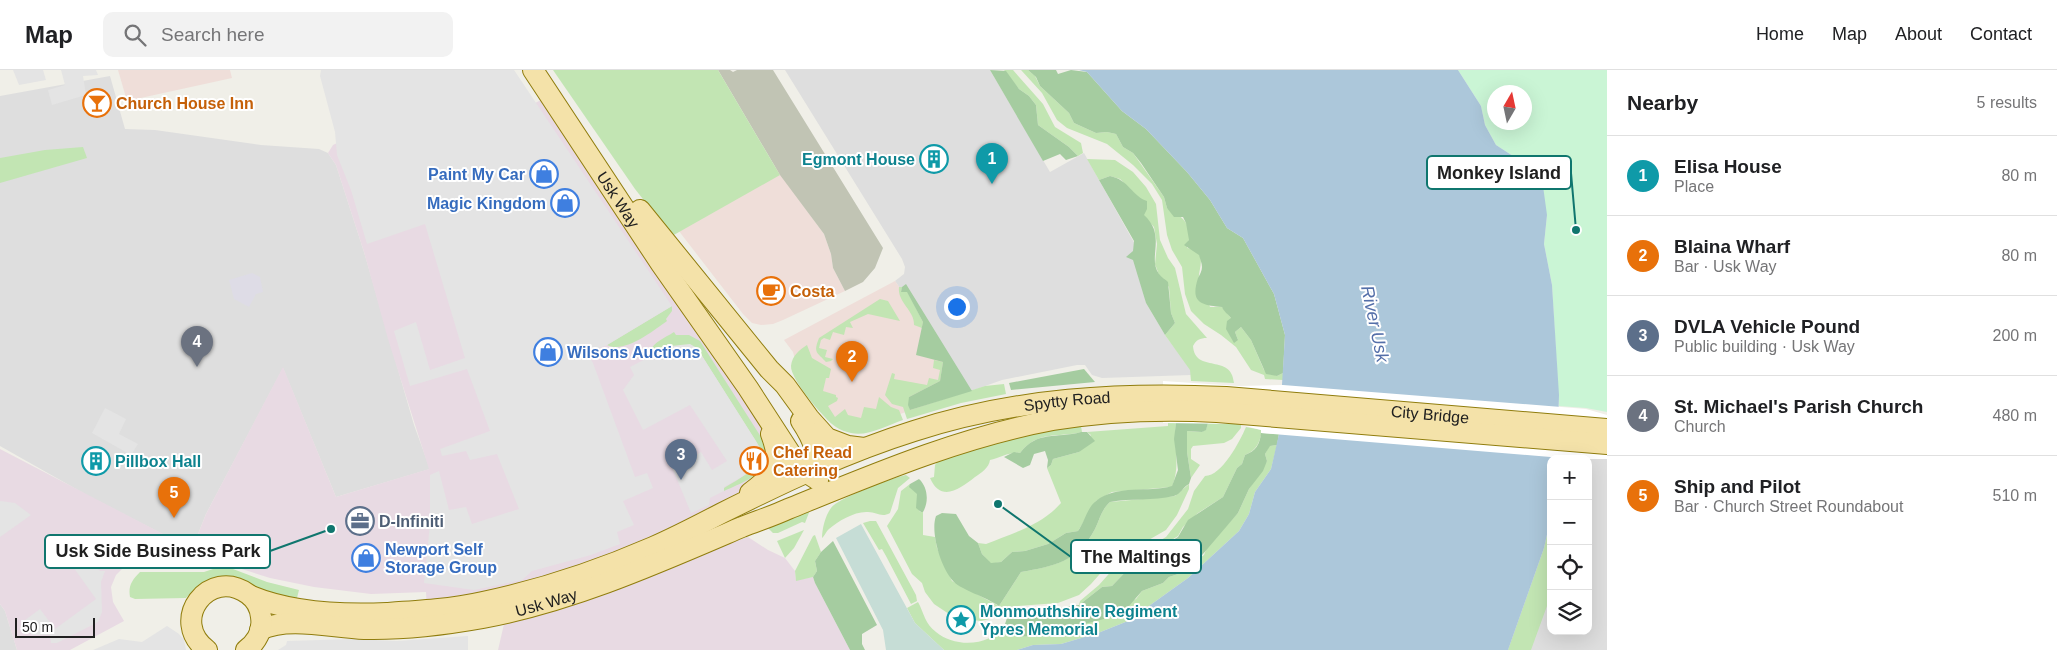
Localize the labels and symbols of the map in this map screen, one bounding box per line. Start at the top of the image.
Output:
north arrow [1487,85,1532,130]
bar icon: Church House Inn [82,88,112,118]
place label: Church House Inn [116,95,254,112]
pin: 1 [976,143,1008,184]
building icon: Egmont House [919,144,949,174]
place label: Egmont House [802,151,915,168]
callout: Monkey Island [1427,156,1571,189]
shop icon: Paint My Car [529,159,559,189]
text: Monkey Island [1437,163,1561,183]
place label: Paint My Car [428,166,525,183]
street label: Usk Way [593,168,643,231]
shop icon: Magic Kingdom [550,188,580,218]
place label: Magic Kingdom [427,195,546,212]
cafe icon: Costa [756,276,786,306]
place label: Costa [790,283,835,300]
water label: River Usk [1357,284,1393,365]
your location [944,294,970,320]
pin: 4 [181,326,213,367]
shop icon: Wilsons Auctions [533,337,563,367]
pin: 2 [836,341,868,382]
place label: Wilsons Auctions [567,344,701,361]
street label: Spytty Road [1022,389,1111,414]
street label: City Bridge [1390,403,1470,426]
pin: 3 [665,439,697,480]
place label: Chef Read Catering [773,444,852,479]
building icon: Pillbox Hall [81,446,111,476]
restaurant icon: Chef Read Catering [739,446,769,476]
place label: Pillbox Hall [115,453,201,470]
pin: 5 [158,477,190,518]
office icon: D-Infiniti [345,506,375,536]
place label: D-Infiniti [379,513,444,530]
callout: Usk Side Business Park [45,535,270,568]
callout: The Maltings [1071,540,1201,573]
text: Usk Side Business Park [55,541,262,561]
place label: Newport Self Storage Group [385,541,497,576]
shop icon: Newport Self Storage Group [351,543,381,573]
text: The Maltings [1081,547,1191,567]
street label: Usk Way [514,586,579,620]
place label: Monmouthshire Regiment Ypres Memorial [980,603,1178,638]
place icon: Monmouthshire Regiment Ypres Memorial [946,605,976,635]
scale bar [15,615,95,638]

